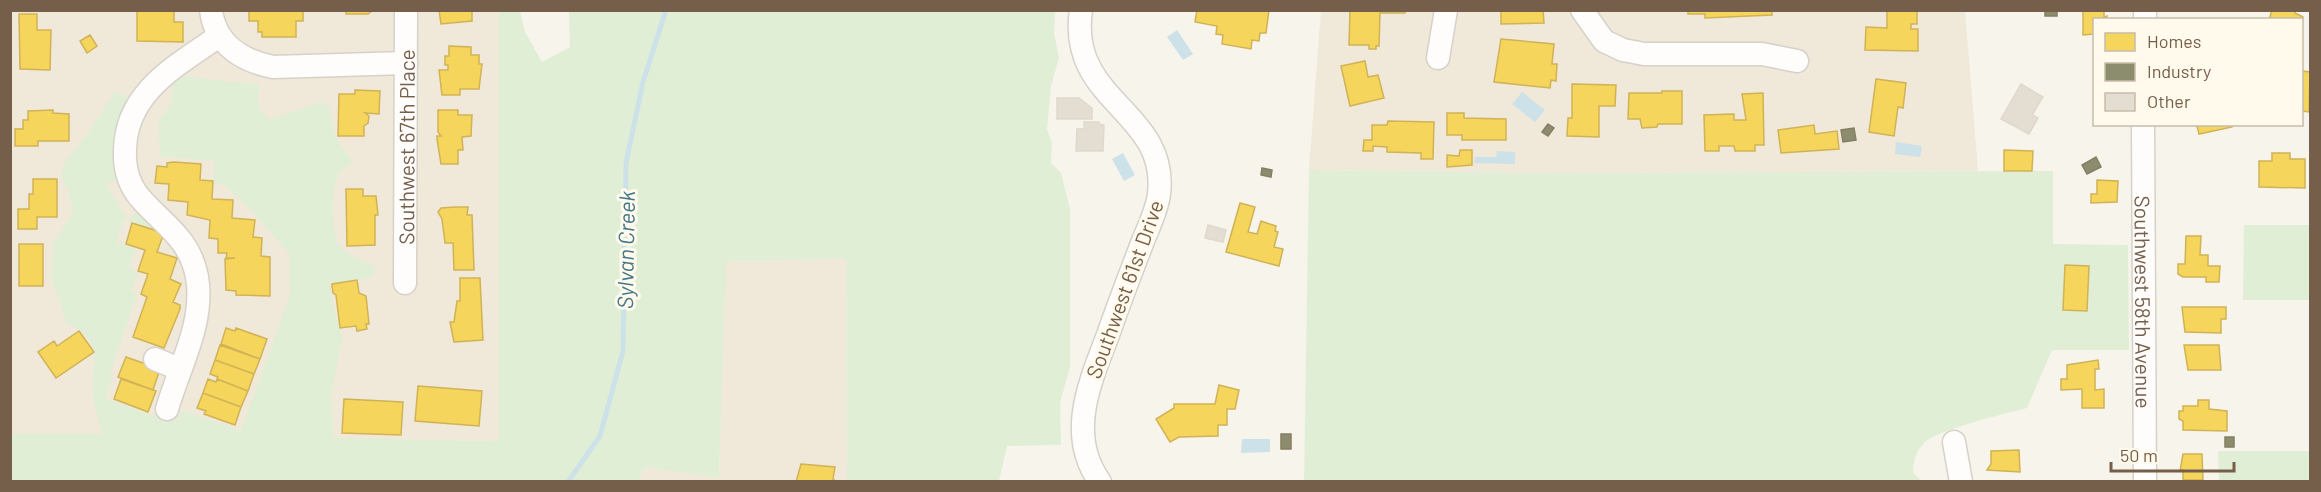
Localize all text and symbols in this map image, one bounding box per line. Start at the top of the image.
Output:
legend [2093,18,2303,126]
text: Homes [2147,30,2201,52]
street label: Southwest 67th Place [393,49,418,245]
text: Industry [2147,60,2211,82]
text: Other [2147,90,2191,112]
water label: Sylvan Creek [611,190,639,309]
street label: Southwest 58th Avenue [2131,195,2157,409]
street label: Southwest 61st Drive [1080,196,1168,382]
scale bar [2111,435,2234,473]
text: 50 m [2120,444,2158,466]

